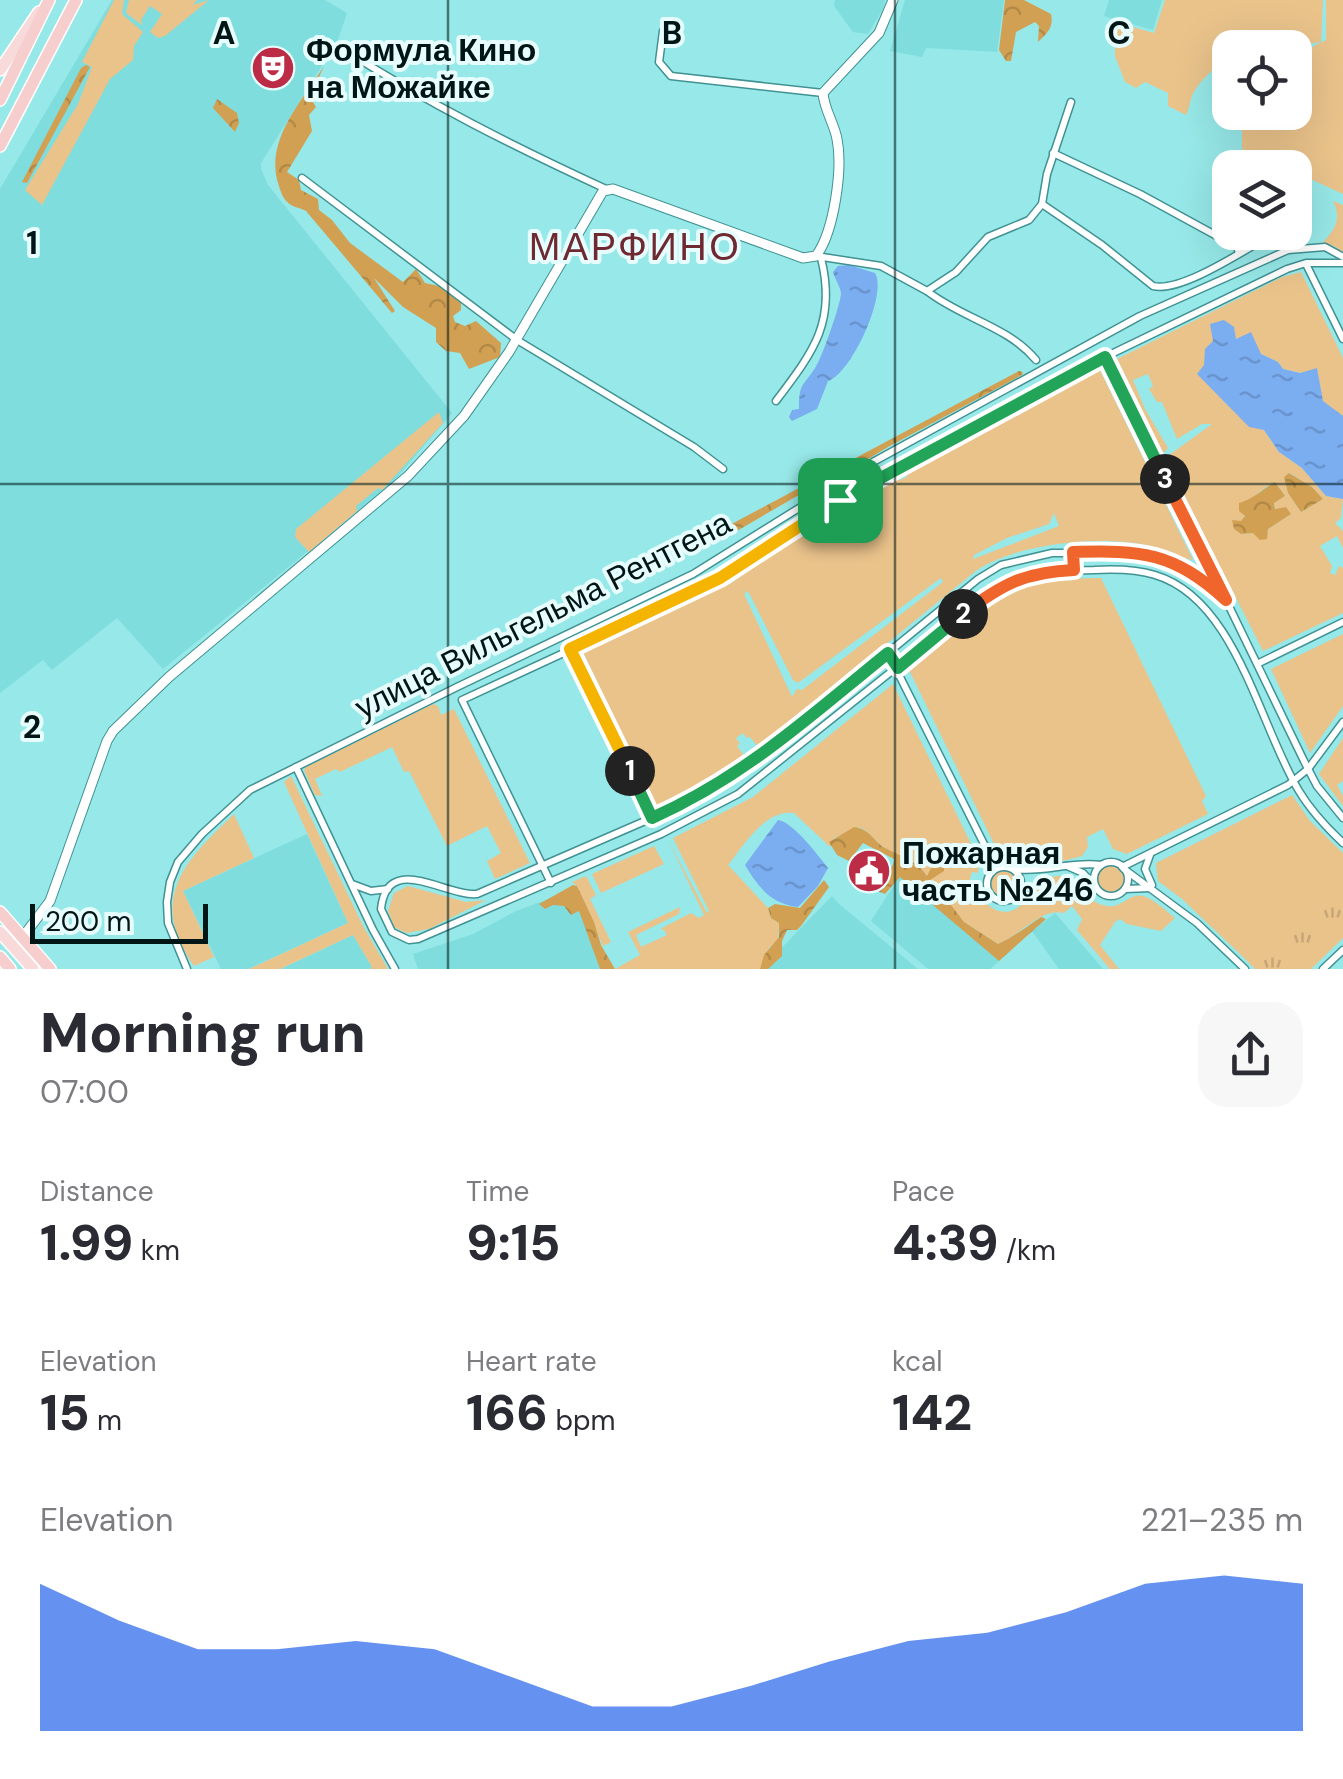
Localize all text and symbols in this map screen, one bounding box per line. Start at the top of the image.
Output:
text: A [213,12,235,54]
text: B [662,12,682,54]
text: C [1107,12,1131,54]
place label: Формула Кино на Можайке [306,29,536,108]
map controls [1212,30,1312,250]
button: locate [1212,30,1312,130]
theatre icon: Формула Кино на Можайке [250,45,296,91]
button: layers [1212,150,1312,250]
text: 1 [26,222,38,264]
district label: МАРФИНО [529,222,741,272]
pin: 3 [1140,454,1190,504]
pin [798,458,883,543]
text: 3 [1157,460,1173,497]
icon: arrive [813,473,868,528]
street label: улица Вильгельма Рентгена [348,502,738,728]
pin: 2 [938,589,988,639]
text: 2 [955,595,971,632]
text: 2 [23,706,41,748]
pin: 1 [605,746,655,796]
text: 1 [625,752,635,789]
place label: Пожарная часть №246 [902,832,1094,911]
public building icon: Пожарная часть №246 [846,848,892,894]
scale bar [30,899,208,944]
text: 200 m [45,903,132,940]
text: Morning run [40,997,366,1069]
button: share [1198,1002,1303,1107]
text: 07:00 [40,1071,129,1113]
text: Distance [40,1173,154,1210]
text: Time [466,1173,529,1210]
text: Pace [892,1173,955,1210]
text: 1.99 [40,1210,133,1276]
text: 9:15 [466,1210,560,1276]
text: 4:39 [892,1210,999,1276]
text: km [133,1232,180,1269]
text: /km [999,1232,1056,1269]
text: Elevation [40,1343,157,1380]
text: Heart rate [466,1343,597,1380]
text: kcal [892,1343,943,1380]
text: 15 [40,1380,90,1446]
text: 166 [466,1380,548,1446]
text: 142 [892,1380,972,1446]
text: m [90,1402,122,1439]
text: bpm [548,1402,615,1439]
text: Elevation [40,1499,173,1541]
text: 221–235 m [1141,1499,1303,1541]

